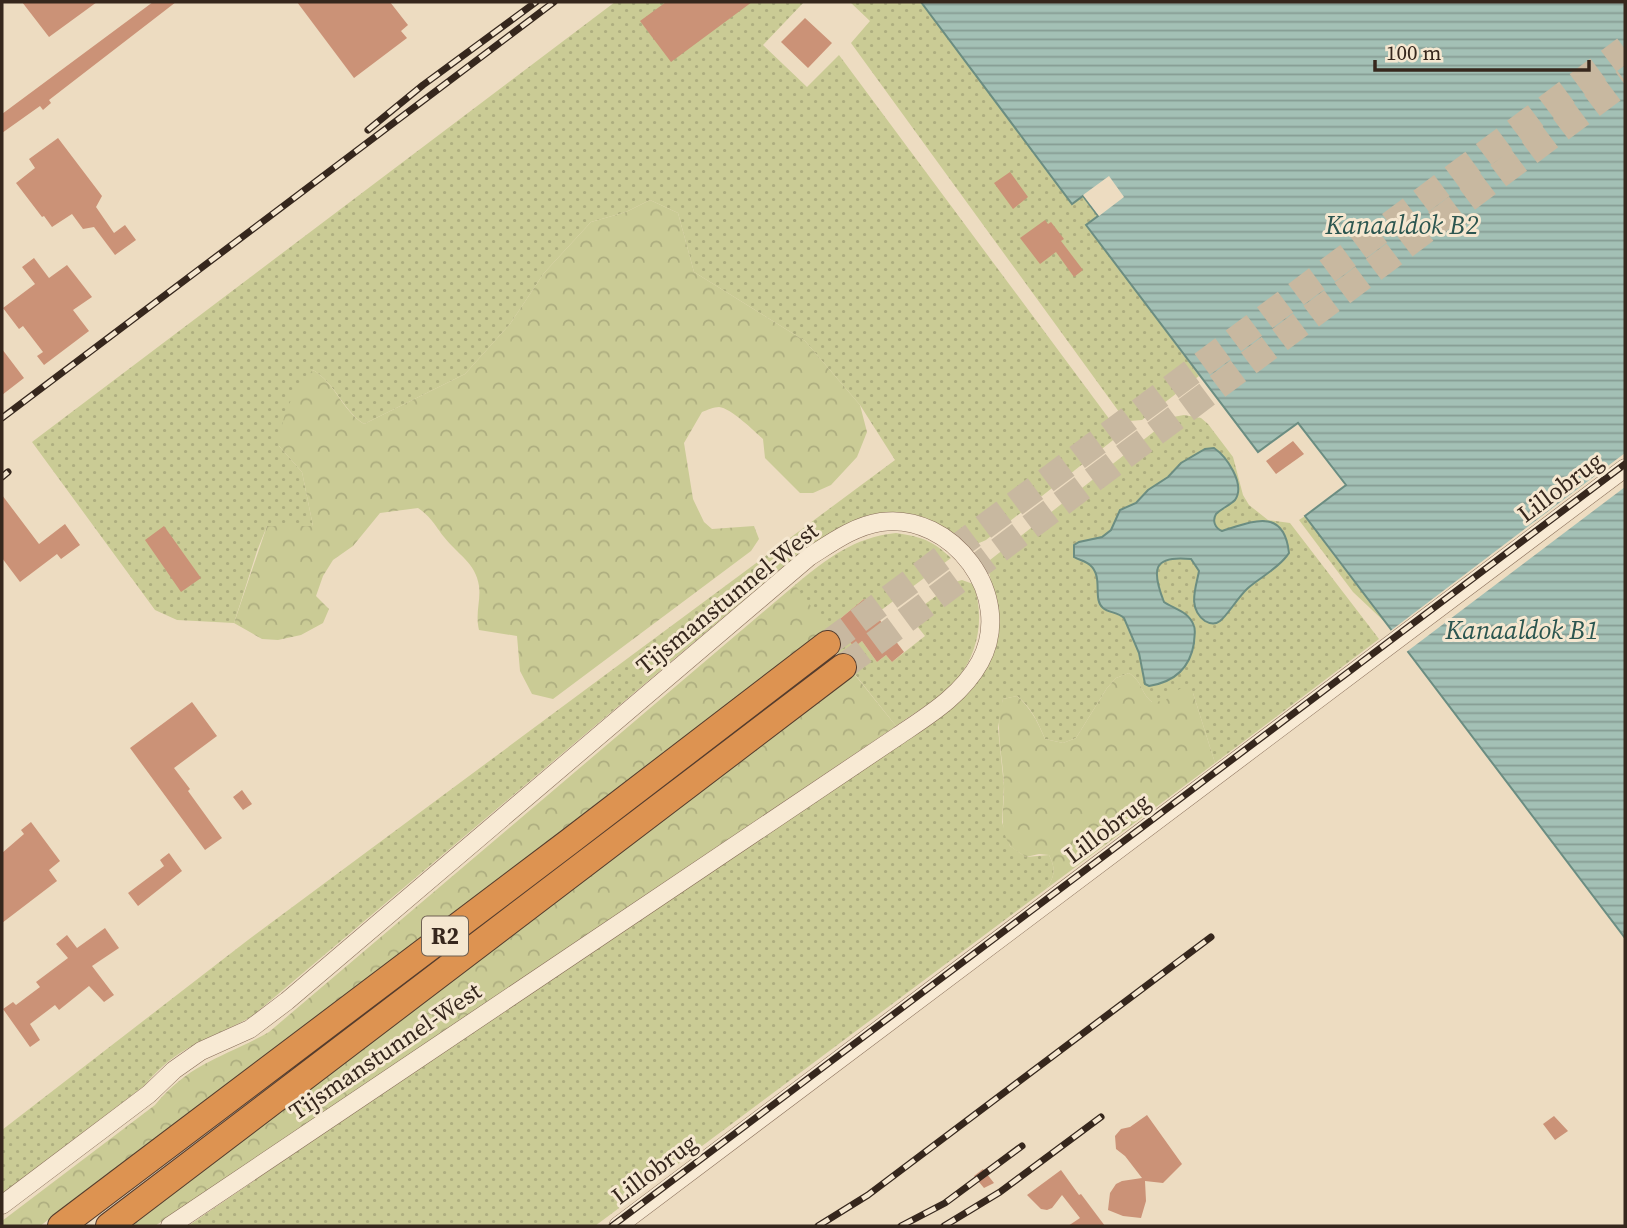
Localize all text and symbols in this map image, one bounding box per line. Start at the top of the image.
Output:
scale bar [1375,28,1588,72]
text: 100 m [1386,38,1441,67]
water label: Kanaaldok B2 [1324,207,1479,243]
street label: Lillobrug [1511,444,1609,530]
street label: Tijsmanstunnel-West [629,514,825,682]
water label: Kanaaldok B1 [1444,612,1599,648]
street label: Lillobrug [1058,785,1156,871]
road number: R2 [422,917,468,956]
street label: Tijsmanstunnel-West [282,974,488,1128]
street label: Lillobrug [605,1126,703,1212]

